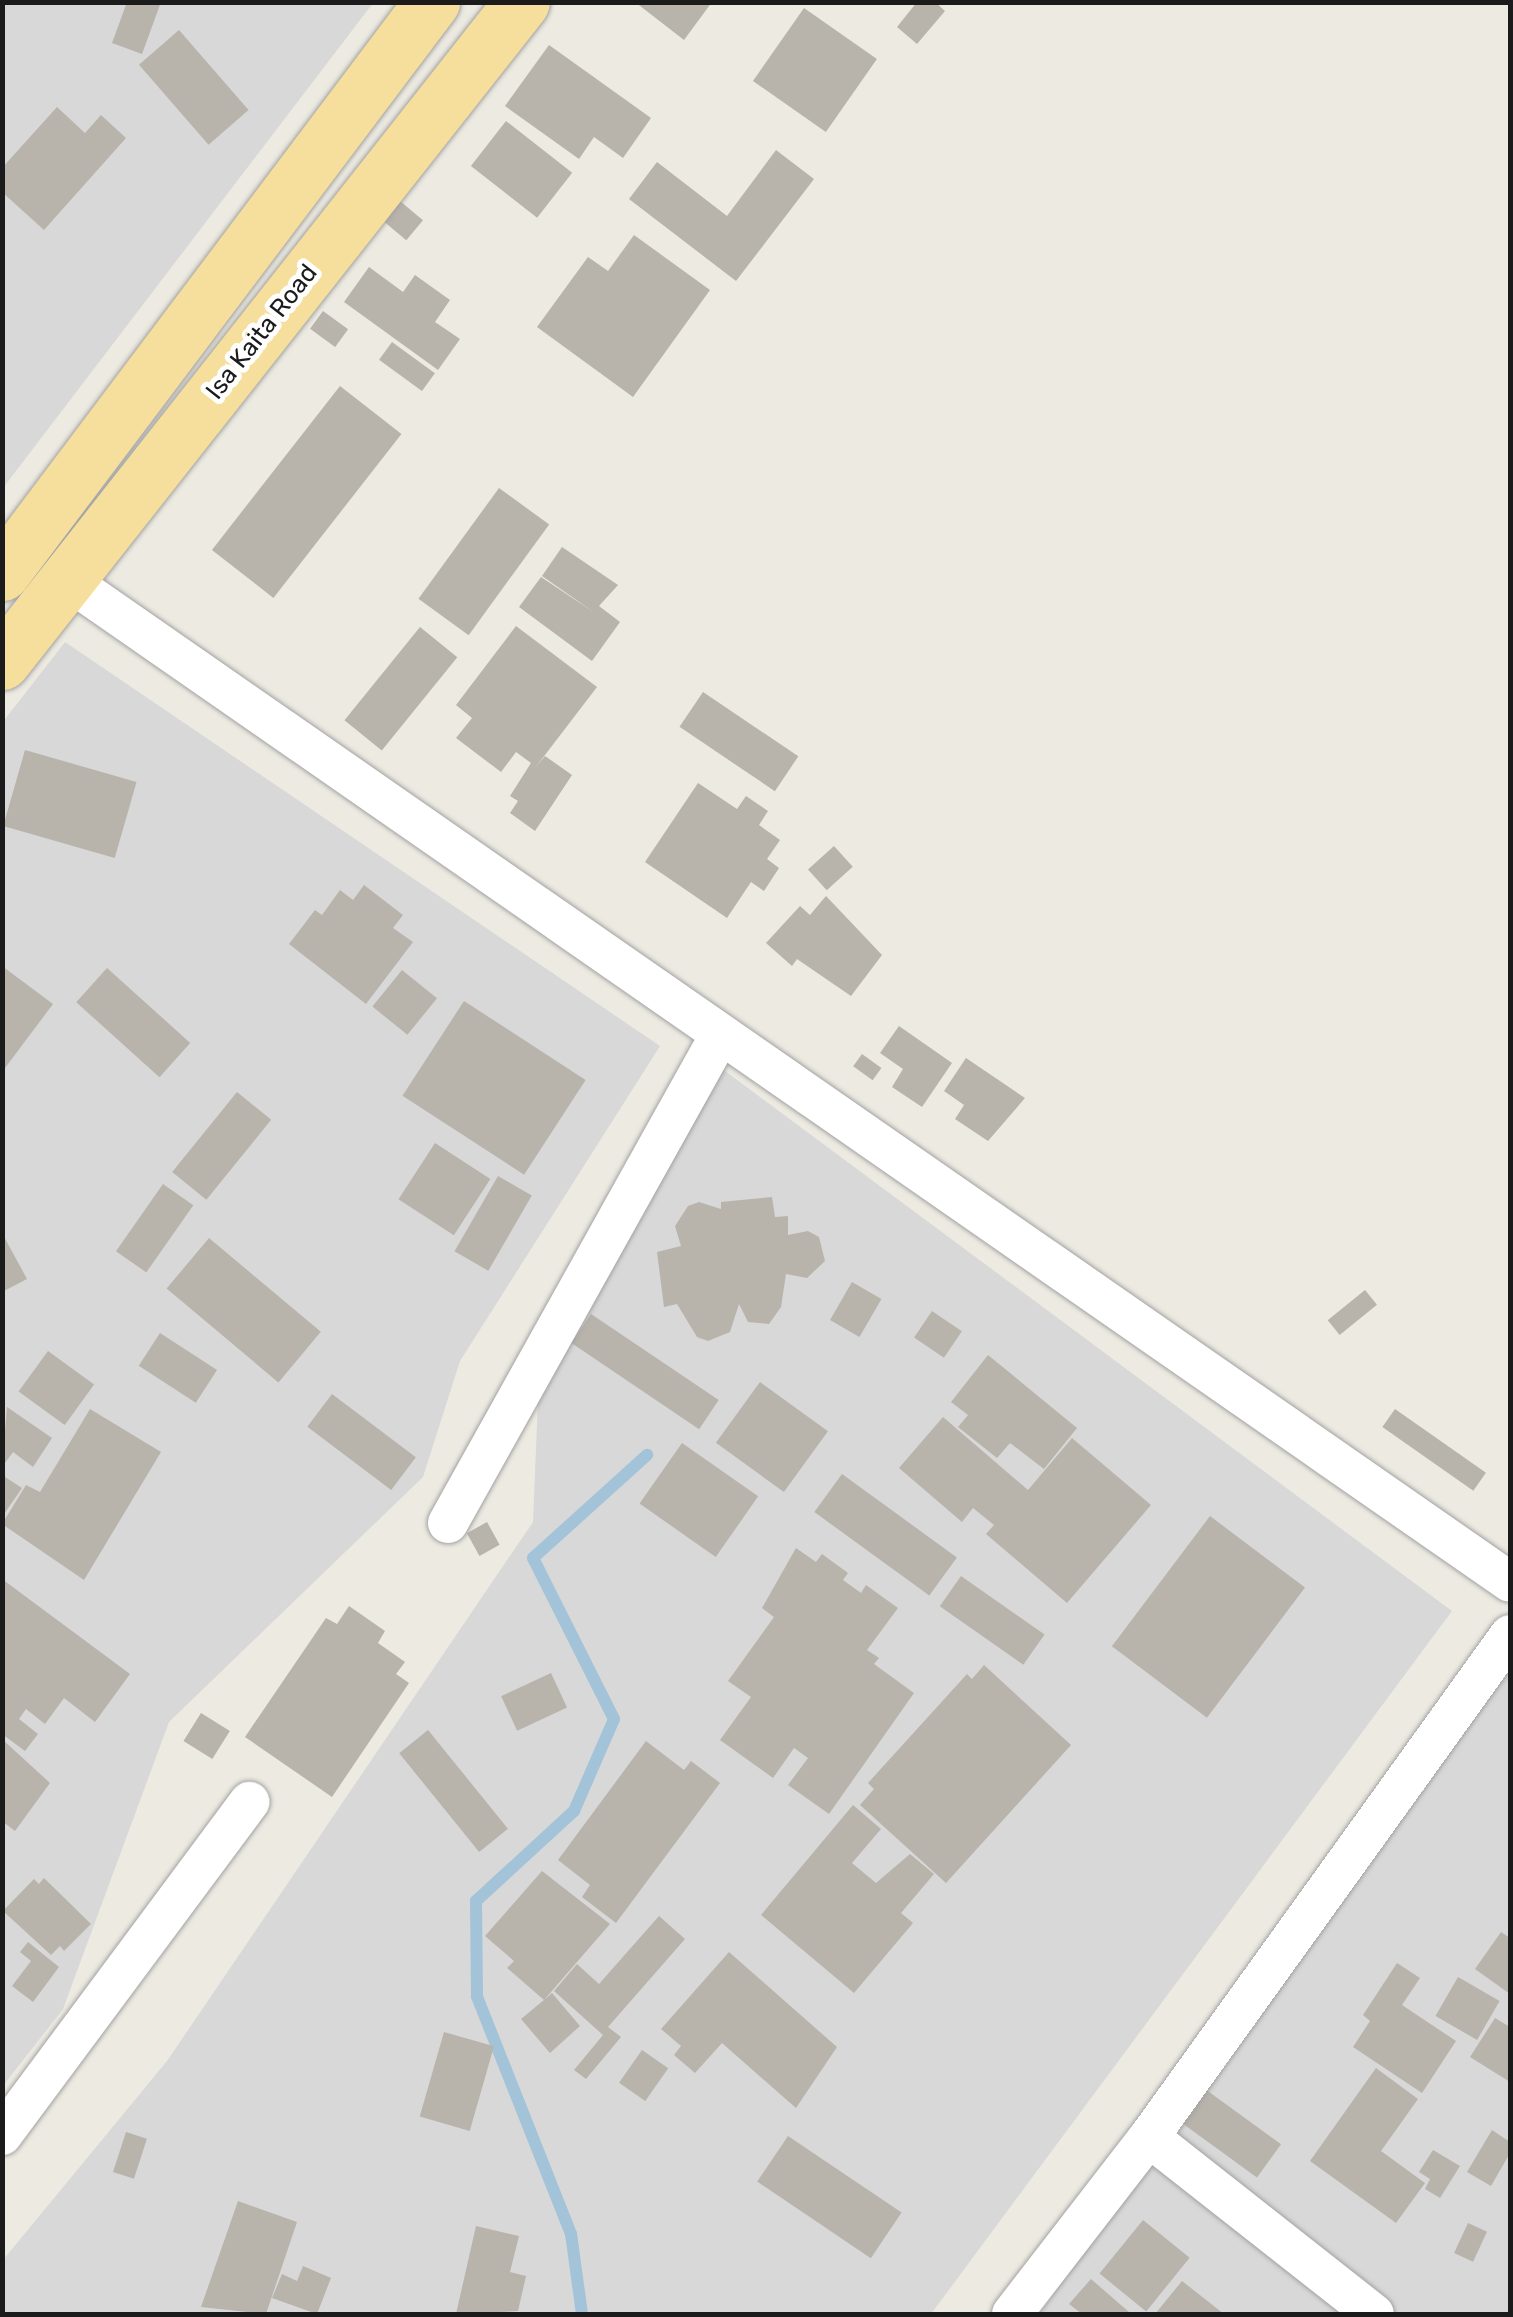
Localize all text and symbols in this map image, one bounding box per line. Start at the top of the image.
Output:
street label: Isa Kaita Road [200,258,324,406]

